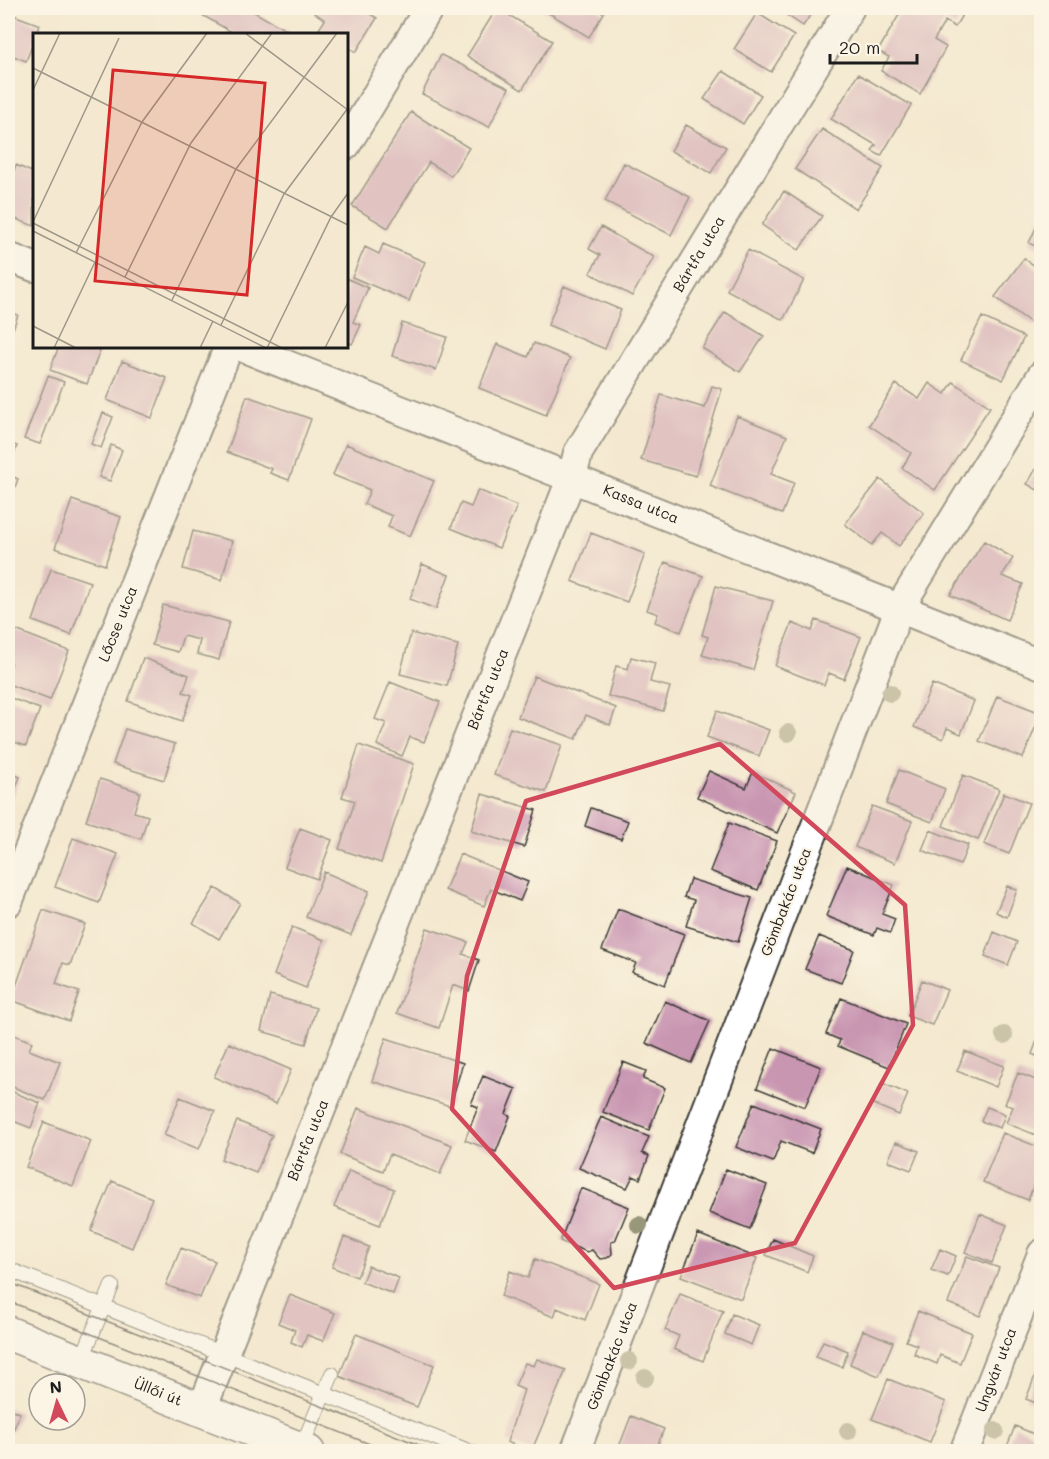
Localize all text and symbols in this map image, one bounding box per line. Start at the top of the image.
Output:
scale bar [830,27,917,65]
inset map [33,33,348,348]
text: 20 m [839,35,880,59]
street label: Bártfa utca [667,212,729,295]
street label: Kassa utca [600,479,682,527]
street label: Lőcse utca [93,583,141,664]
street label: Bártfa utca [462,645,512,732]
street label: Gömbakác utca [755,844,815,959]
street label: Bártfa utca [282,1096,332,1183]
street label: Gömbakác utca [581,1298,641,1413]
street label: Ungvár utca [970,1325,1020,1415]
north arrow [27,1372,87,1432]
street label: Üllői út [131,1372,186,1410]
text: N [49,1376,63,1398]

